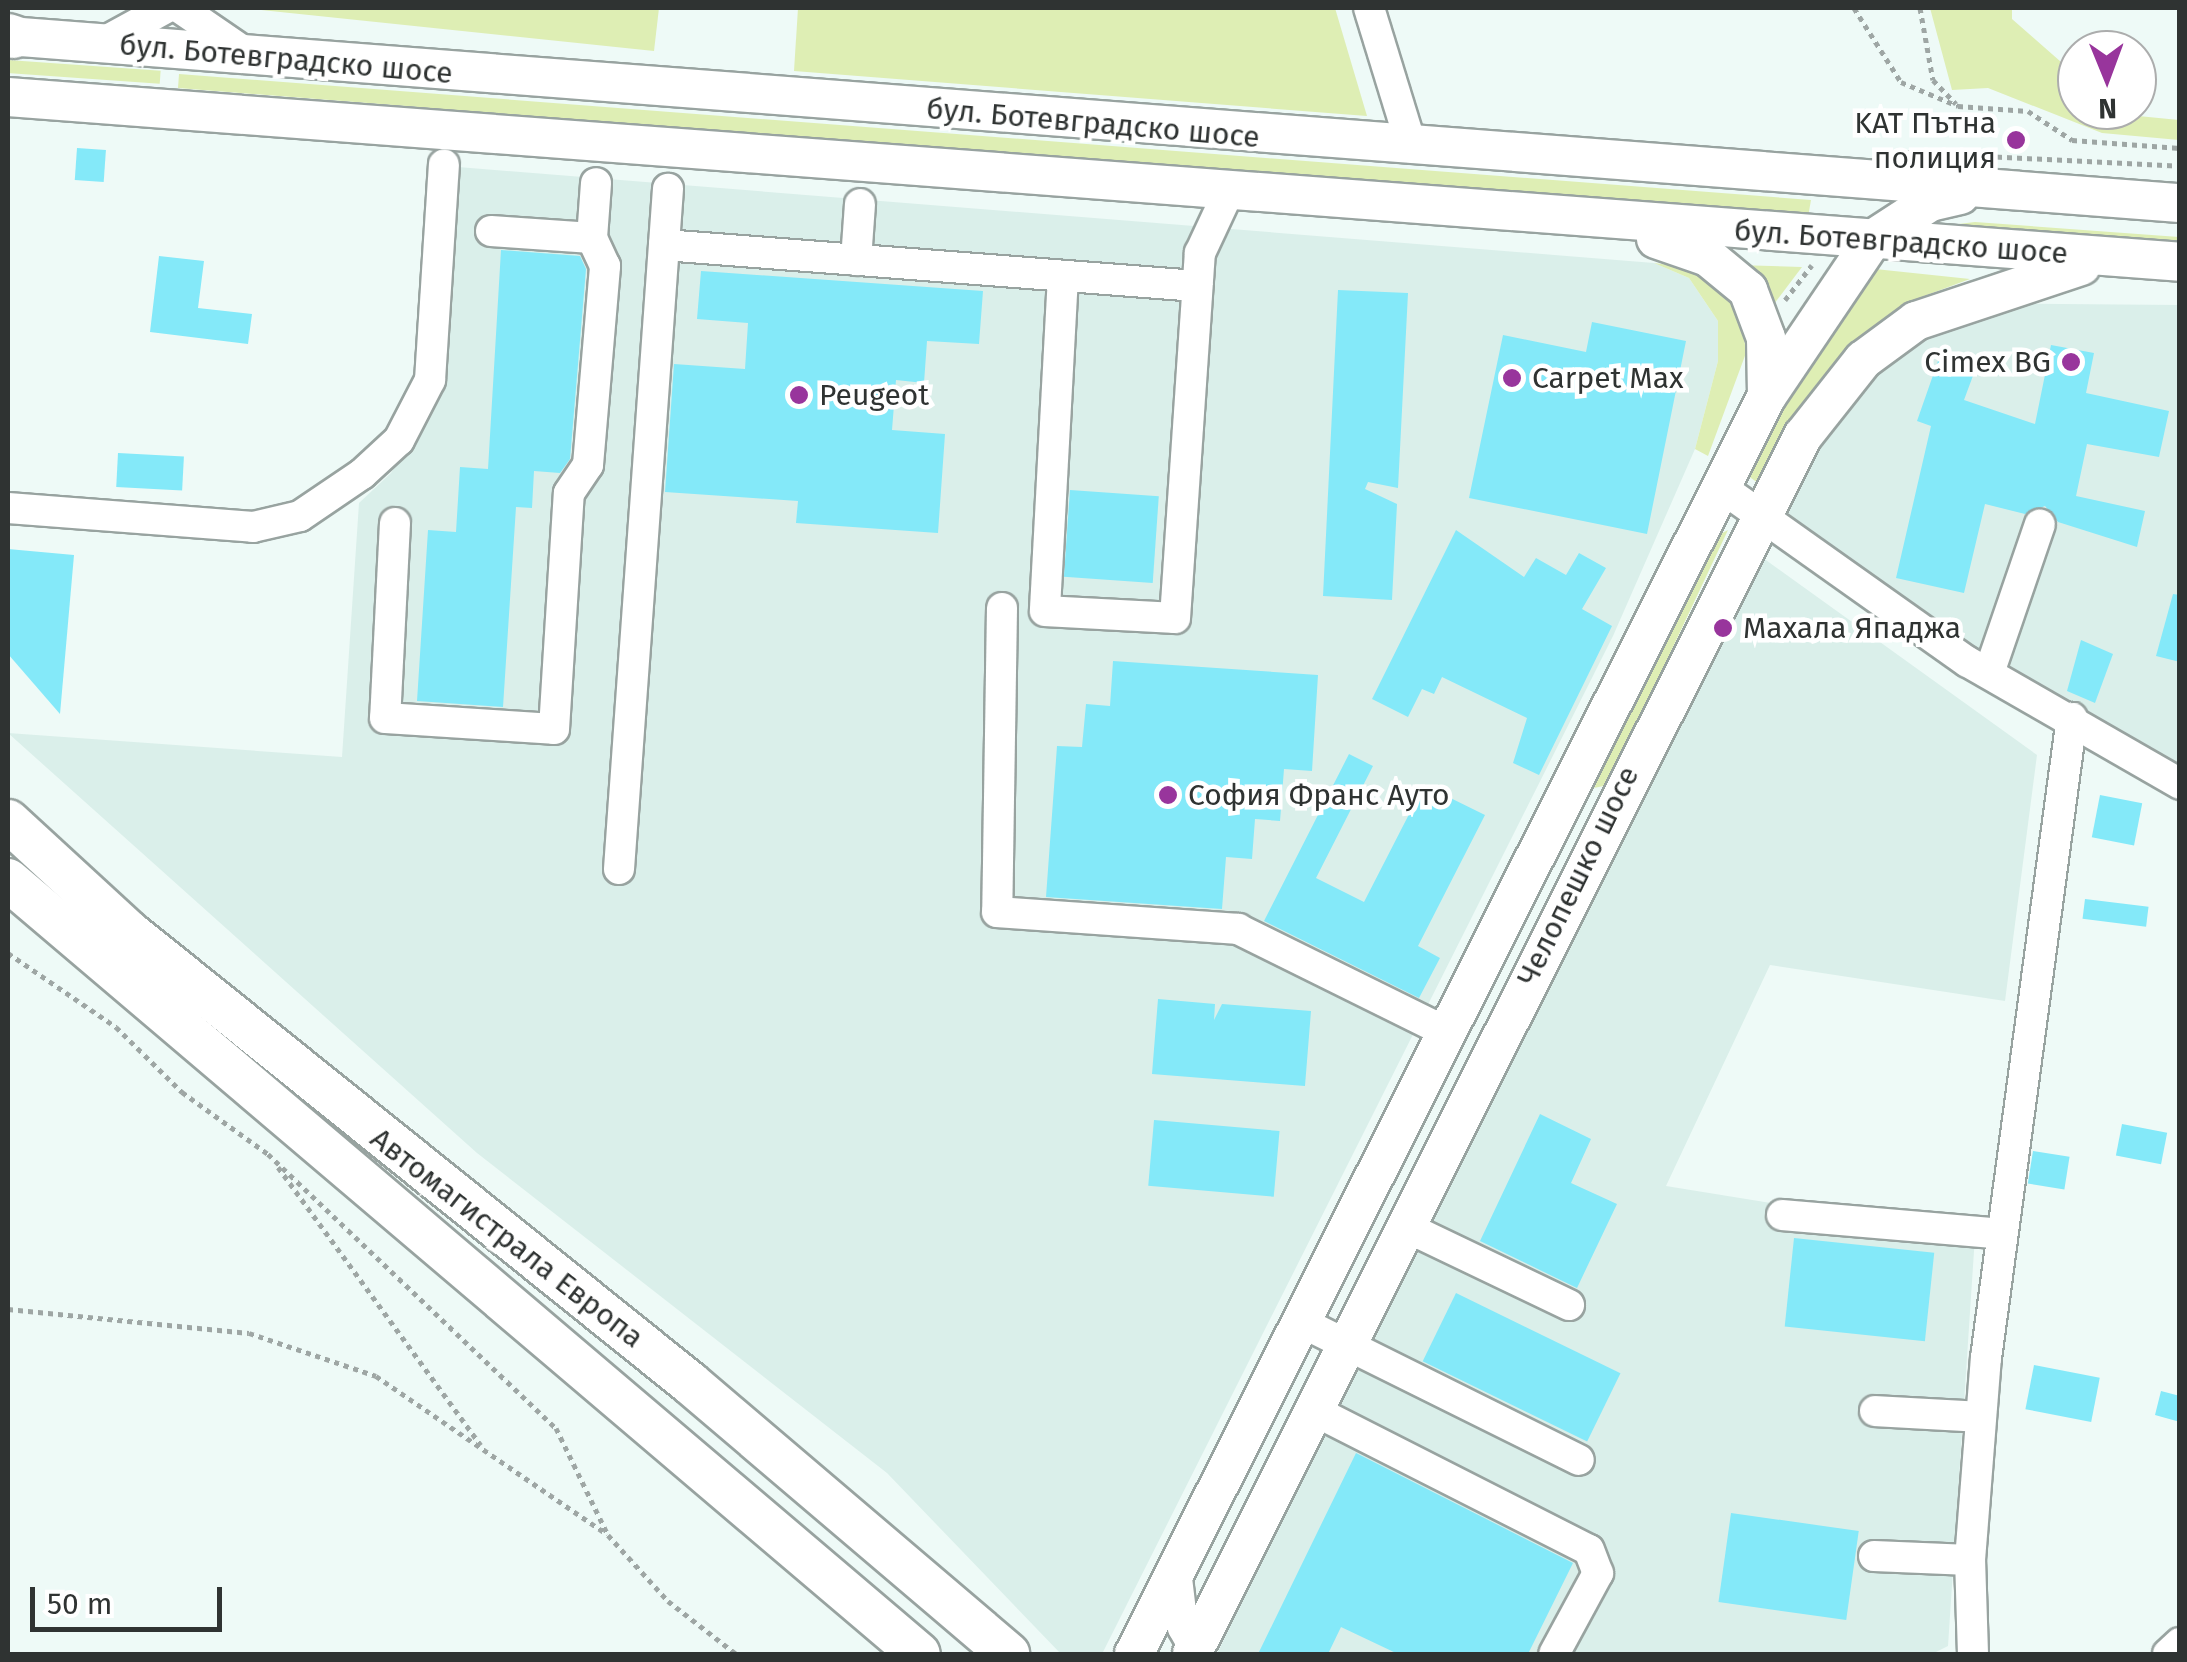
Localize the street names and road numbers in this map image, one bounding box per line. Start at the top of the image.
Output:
street label: бул. Ботевградско шосе [118,27,454,91]
street label: бул. Ботевградско шосе [925,91,1261,155]
street label: бул. Ботевградско шосе [1733,212,2069,272]
street label: Челопешко шосе [1509,761,1647,991]
street label: Автомагистрала Европа [363,1120,651,1356]

